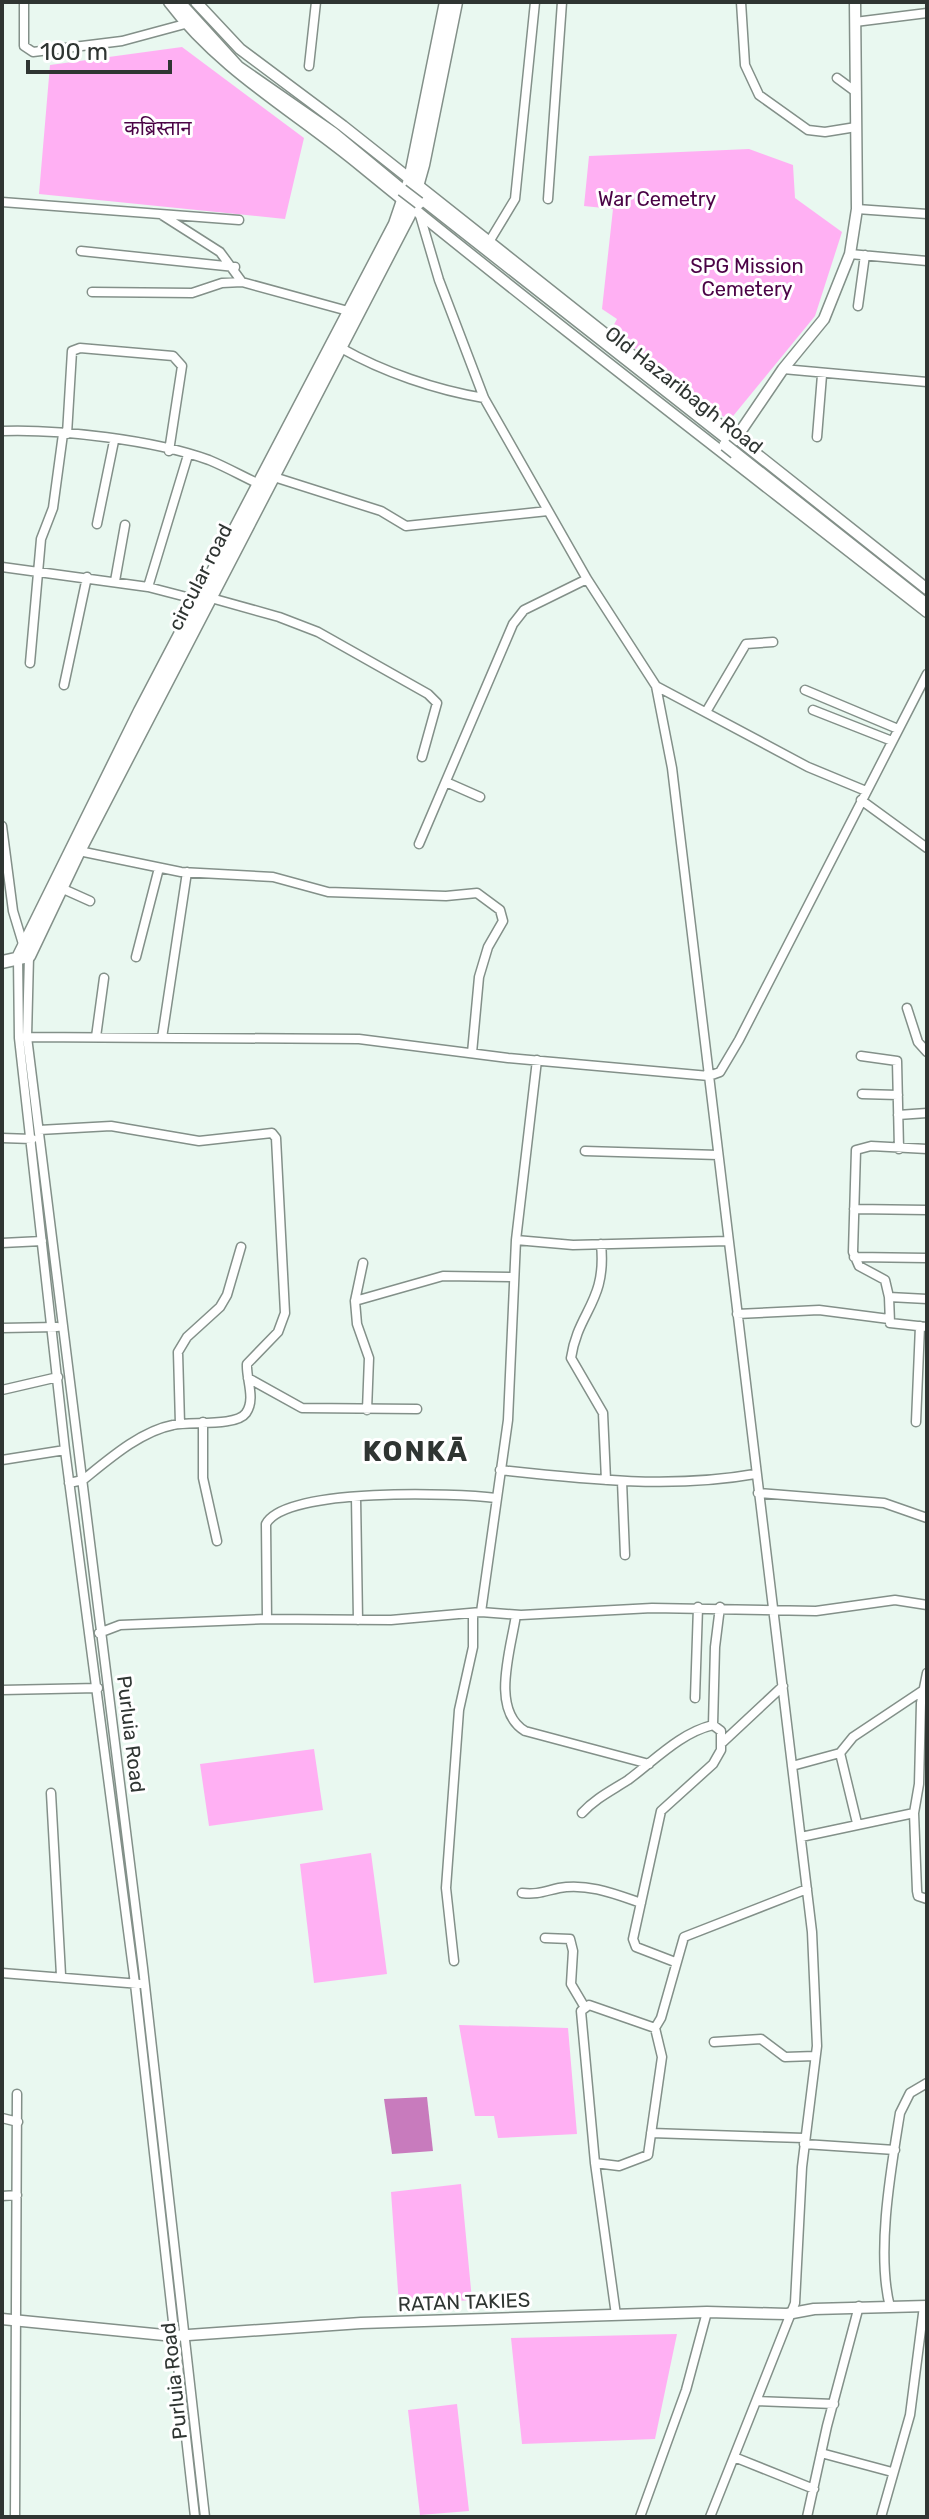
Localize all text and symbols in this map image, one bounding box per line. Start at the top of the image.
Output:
scale bar [28,24,170,74]
text: 100 m [40,38,108,66]
park label: कब्रिस्तान [124,116,193,140]
park label: War Cemetry [598,187,716,211]
park label: SPG Mission Cemetery [690,254,804,301]
street label: Old Hazaribagh Road [600,321,768,459]
street label: circular road [163,520,237,634]
district label: KONKĀ [363,1435,469,1468]
street label: Purluia Road [112,1674,150,1794]
street label: RATAN TAKIES [397,2288,531,2316]
street label: Purluia Road [156,2321,192,2441]

